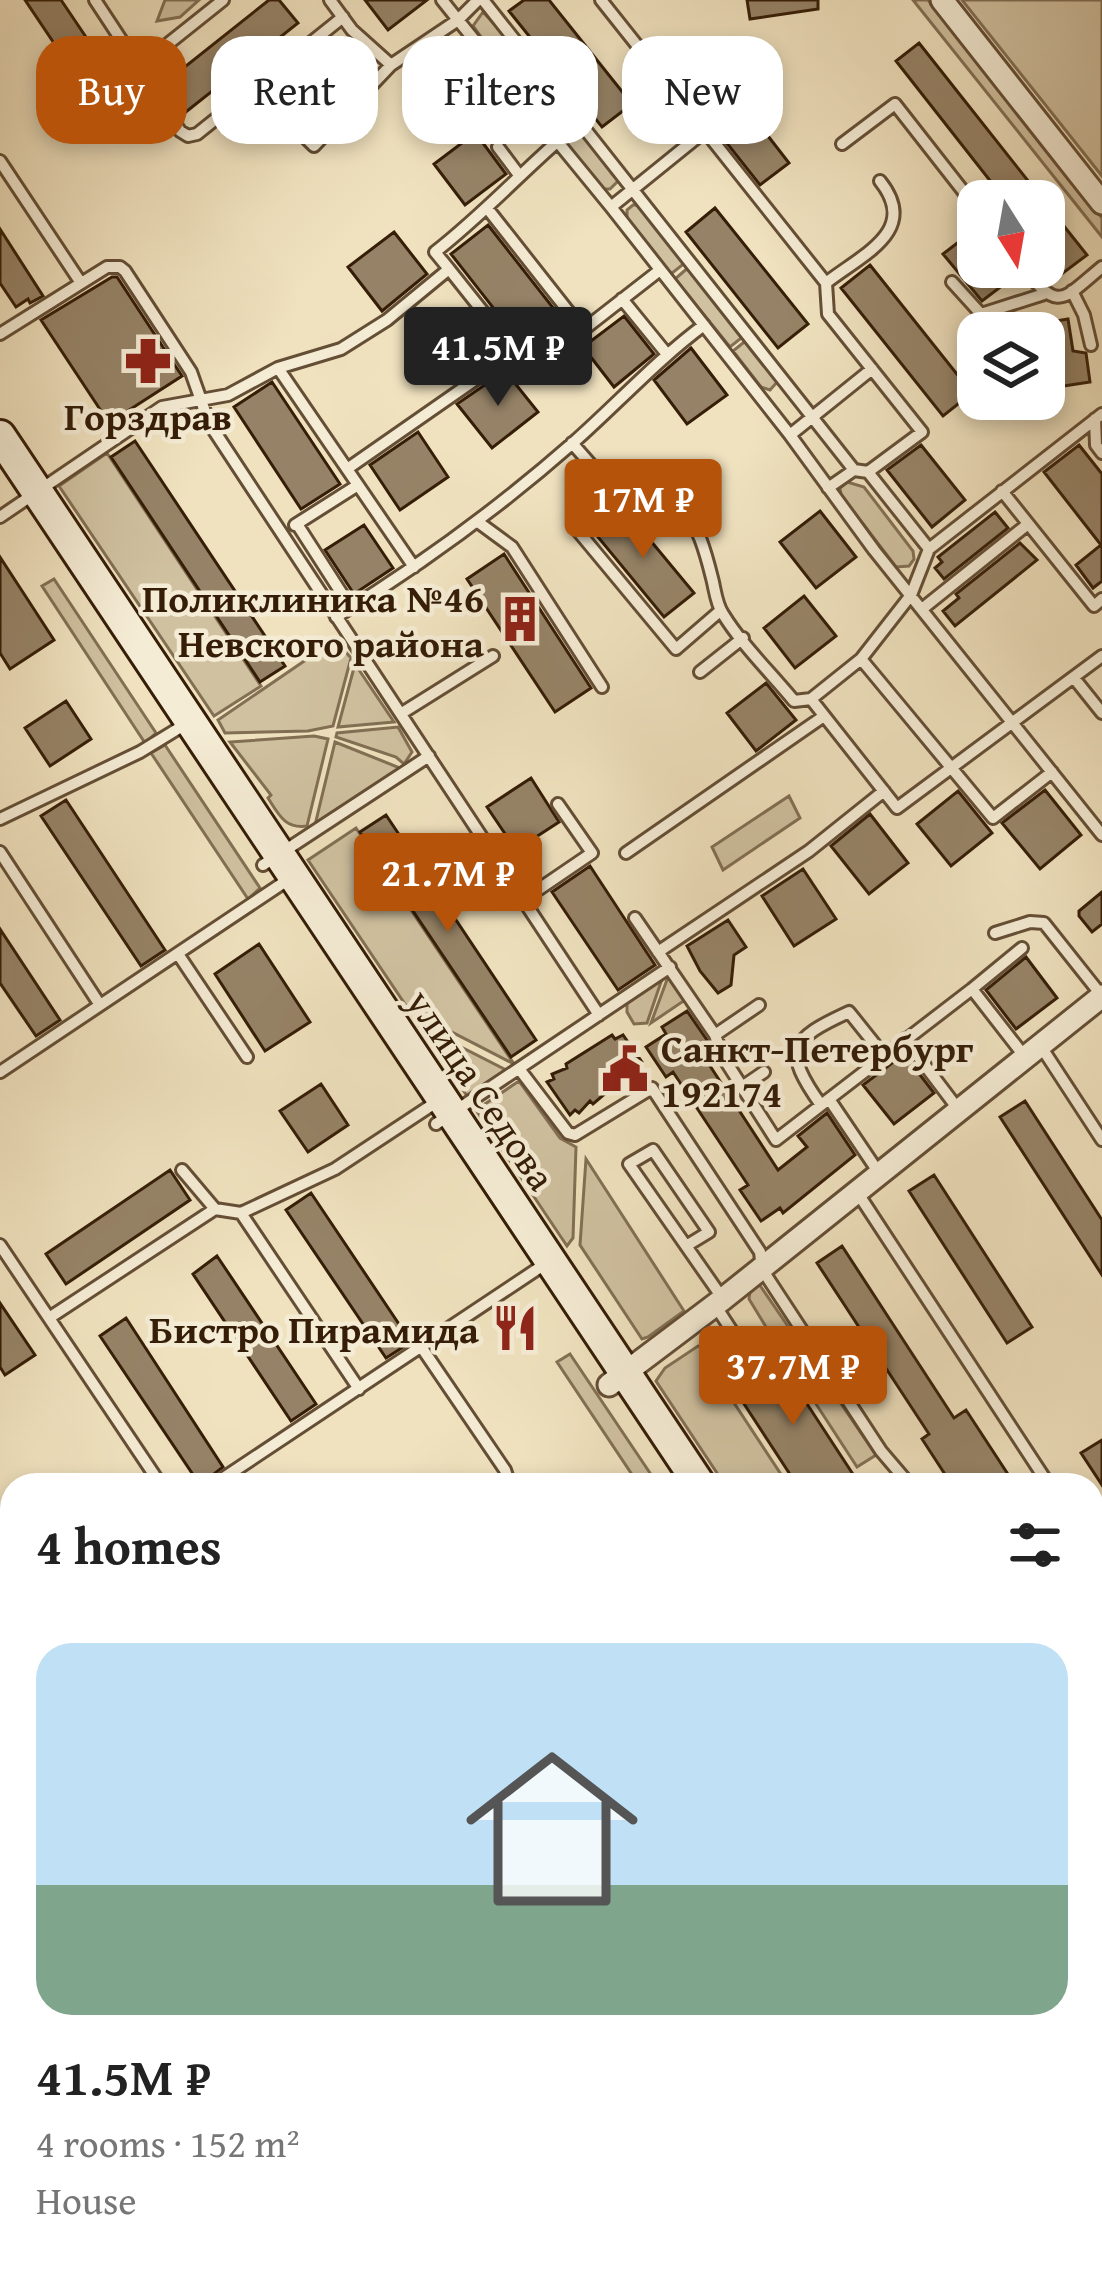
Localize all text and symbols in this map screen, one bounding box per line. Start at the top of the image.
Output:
chip: Buy [36,36,187,144]
chip: Rent [211,36,378,144]
chip: Filters [402,36,598,144]
chip: New [622,36,783,144]
north arrow [957,180,1065,288]
map controls [957,180,1065,420]
pin: 41.5M ₽ [387,307,609,409]
button: layers [957,312,1065,420]
text: 41.5M ₽ [431,317,565,374]
pharmacy icon: Горздрав [123,336,173,386]
place label: Горздрав [64,387,232,444]
pin: 17M ₽ [559,459,727,561]
text: 17M ₽ [592,469,694,526]
place label: Поликлиника №46 Невского района [142,569,484,671]
building icon: Поликлиника №46 Невского района [495,594,545,644]
pin: 21.7M ₽ [337,833,559,935]
text: 21.7M ₽ [381,843,515,900]
street label: улица Седова [393,976,571,1201]
place label: Санкт-Петербург 192174 [661,1019,974,1121]
public building icon: Санкт-Петербург 192174 [600,1044,650,1094]
place label: Бистро Пирамида [149,1300,479,1357]
restaurant icon: Бистро Пирамида [490,1303,540,1353]
pin: 37.7M ₽ [682,1326,904,1428]
text: 37.7M ₽ [726,1336,860,1393]
text: 4 homes [36,1508,222,1583]
icon: filters [1002,1512,1068,1578]
icon: home [444,1721,660,1937]
text: 41.5M ₽ [36,2039,211,2114]
text: 4 rooms · 152 m² [36,2114,300,2171]
text: House [36,2171,137,2228]

